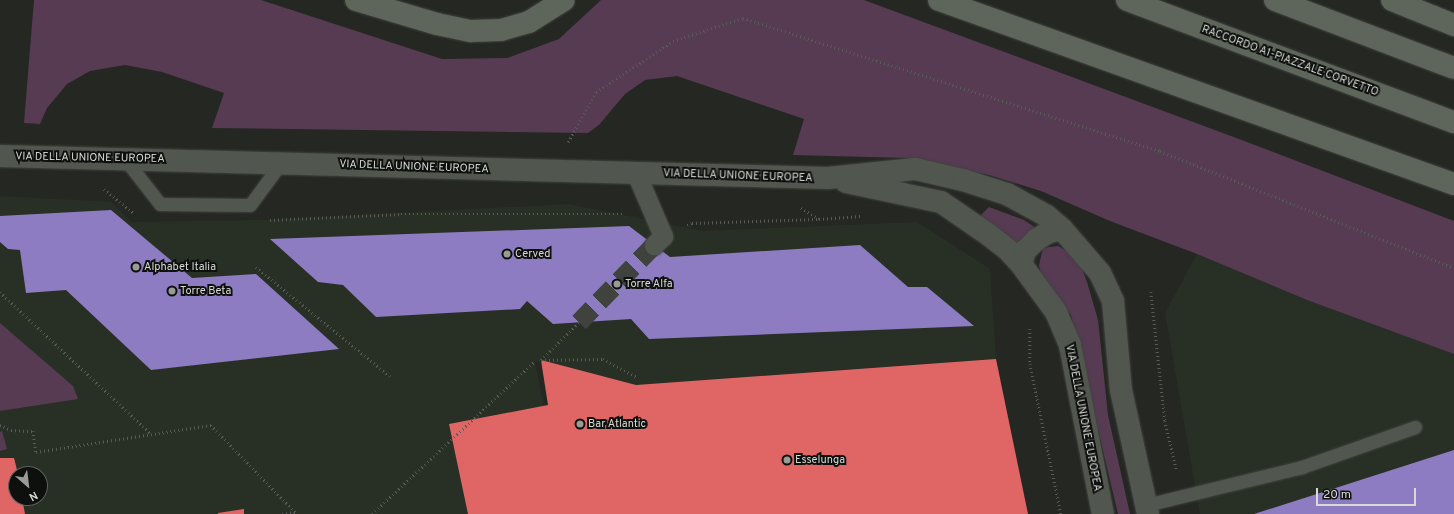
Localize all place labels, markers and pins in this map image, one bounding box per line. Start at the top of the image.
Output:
place label: Cerved [515,247,550,261]
marker: Cerved [502,249,512,259]
place label: Alphabet Italia [144,260,216,274]
marker: Alphabet Italia [131,262,141,272]
place label: Torre Alfa [625,277,673,291]
marker: Torre Alfa [612,279,622,289]
place label: Torre Beta [180,284,231,298]
marker: Torre Beta [167,286,177,296]
place label: Bar Atlantic [588,417,646,431]
marker: Bar Atlantic [575,419,585,429]
place label: Esselunga [795,453,845,467]
marker: Esselunga [782,455,792,465]

